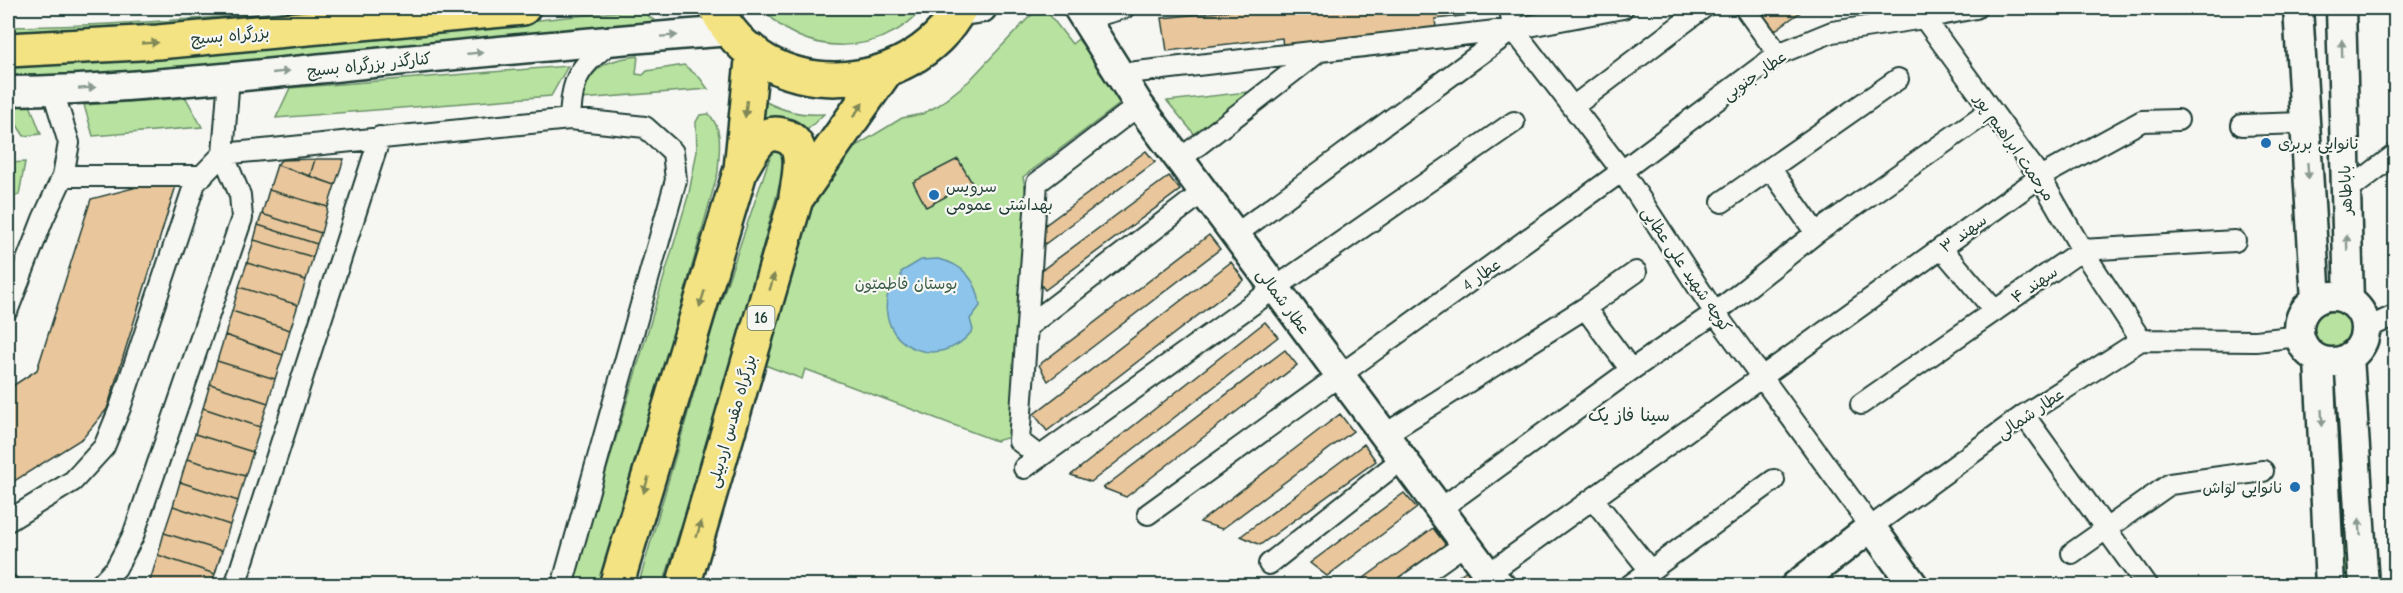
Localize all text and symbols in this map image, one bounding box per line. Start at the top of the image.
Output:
street label: بزرگراه بسیج [190,23,270,49]
one-way arrow [660,31,679,40]
one-way arrow [140,38,159,47]
one-way arrow [2337,38,2347,57]
street label: عطار جنوبی [1719,47,1791,105]
one-way arrow [466,48,485,58]
street label: کنارگذر بزرگراه بسیج [306,49,432,81]
one-way arrow [272,67,291,77]
one-way arrow [77,83,96,93]
street label: مرحمت ابراهیم پور [1967,89,2058,206]
one-way arrow [741,100,751,119]
one-way arrow [852,102,863,118]
place label: نانوایی بربری [2278,135,2359,154]
marker: نانوایی بربری [2259,136,2273,150]
one-way arrow [2303,161,2313,180]
street label: باباطاهر [2336,165,2356,217]
place label: سرویس بهداشتی عمومی [946,178,1053,215]
marker: سرویس بهداشتی عمومی [927,188,941,202]
street label: کوچه شهید علی عطایی [1637,204,1735,336]
street label: سهند ۳ [1937,211,1990,257]
one-way arrow [2342,233,2352,252]
street label: عطار 4 [1459,255,1504,295]
street label: سهند ۴ [2008,262,2061,307]
street label: عطار شمالی [1252,265,1314,338]
one-way arrow [768,273,777,291]
park label: بوستان فاطمیّون [855,275,957,294]
one-way arrow [697,290,706,308]
road number: 16 [748,306,774,330]
street label: بزرگراه مقدس اردبیلی [703,352,761,490]
street label: عطار شمالی [1994,385,2068,444]
district label: سینا فاز یک [1588,405,1670,426]
one-way arrow [2317,408,2326,427]
one-way arrow [641,476,650,494]
place label: نانوایی لواش [2203,479,2283,498]
marker: نانوایی لواش [2288,480,2302,494]
one-way arrow [2355,518,2365,537]
one-way arrow [695,520,704,538]

